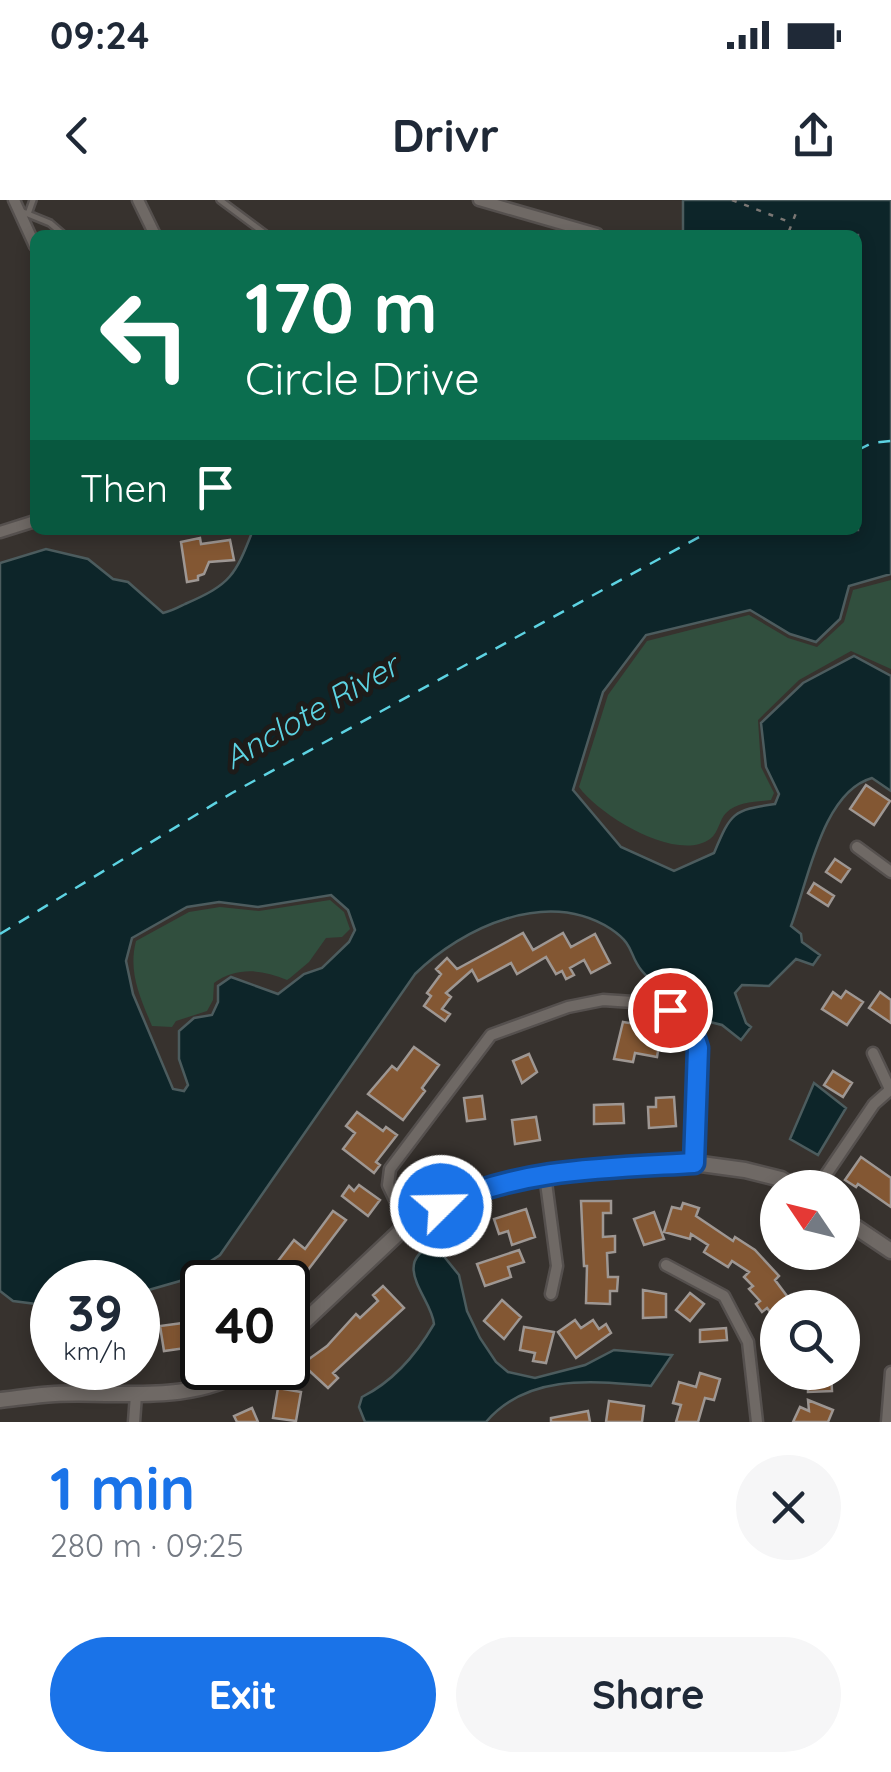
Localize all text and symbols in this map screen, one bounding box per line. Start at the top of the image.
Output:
text: 09:24 [50,11,149,59]
text: Drivr [392,107,499,163]
icon: back [50,108,105,163]
icon: share [786,108,841,163]
text: 170 m [245,263,438,351]
icon: left [80,270,210,400]
text: Circle Drive [245,350,480,406]
icon: arrive [188,460,243,515]
text: Then [80,464,168,512]
water label: Anclote River [216,643,408,777]
pin [628,968,713,1053]
icon: arrive [643,983,698,1038]
position arrow [389,1154,493,1258]
north arrow [760,1170,860,1270]
map controls [760,1170,860,1390]
speed limit sign: 40 [180,1260,310,1390]
text: 39 [67,1281,123,1344]
button: search [760,1290,860,1390]
text: km/h [63,1335,127,1366]
text: 1 min [50,1450,195,1525]
button: close [736,1455,841,1560]
text: 280 m · 09:25 [50,1525,244,1565]
button: Exit [50,1637,436,1752]
button: Share [456,1637,841,1752]

